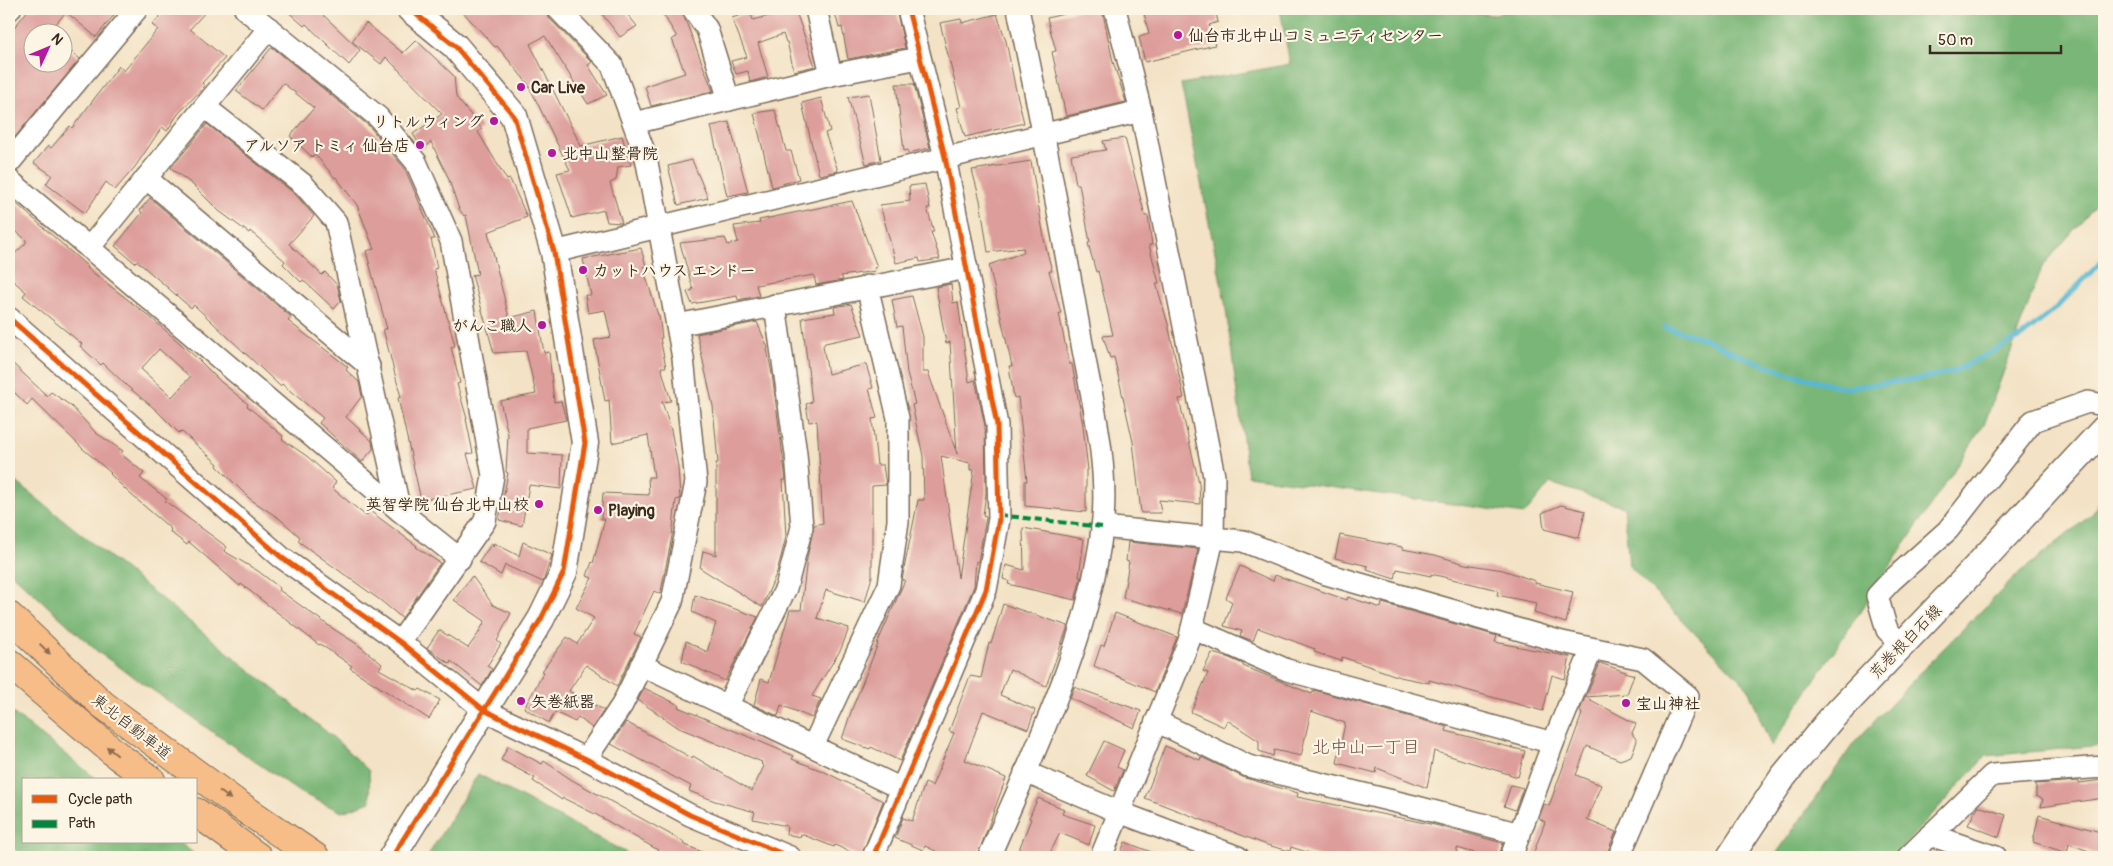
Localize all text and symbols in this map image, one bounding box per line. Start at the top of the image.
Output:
north arrow [22,22,72,72]
scale bar [1930,22,2062,54]
place label: 仙台市北中山コミュニティセンター [1188,26,1443,46]
marker: 仙台市北中山コミュニティセンター [1172,29,1184,41]
text: N [48,30,66,49]
text: 50 m [1938,31,1973,50]
place label: Car Live [531,78,586,98]
marker: Car Live [515,81,527,93]
place label: リトルウィング [373,112,484,132]
marker: リトルウィング [488,115,500,127]
place label: アルソア トミィ 仙台店 [244,136,410,156]
marker: アルソア トミィ 仙台店 [414,139,426,151]
place label: 北中山整骨院 [562,144,658,164]
marker: 北中山整骨院 [546,147,558,159]
place label: カットハウス エンドー [593,261,756,281]
marker: カットハウス エンドー [577,264,589,276]
place label: がんこ職人 [452,316,532,336]
marker: がんこ職人 [536,319,548,331]
place label: 英智学院 仙台北中山校 [366,495,529,515]
marker: 英智学院 仙台北中山校 [533,498,545,510]
place label: Playing [608,501,655,521]
marker: Playing [592,504,604,516]
street label: 荒巻根白石線 [1865,600,1946,683]
one-way arrow [38,643,50,655]
street label: 東北自動車道 [87,689,175,764]
place label: 矢巻紙器 [531,692,595,712]
place label: 宝山神社 [1636,694,1700,714]
marker: 矢巻紙器 [515,695,527,707]
marker: 宝山神社 [1620,697,1632,709]
district label: 北中山一丁目 [1312,736,1420,759]
one-way arrow [106,745,119,756]
legend [22,778,198,844]
text: Cycle path [68,790,132,809]
one-way arrow [218,790,232,800]
text: Path [68,814,95,833]

